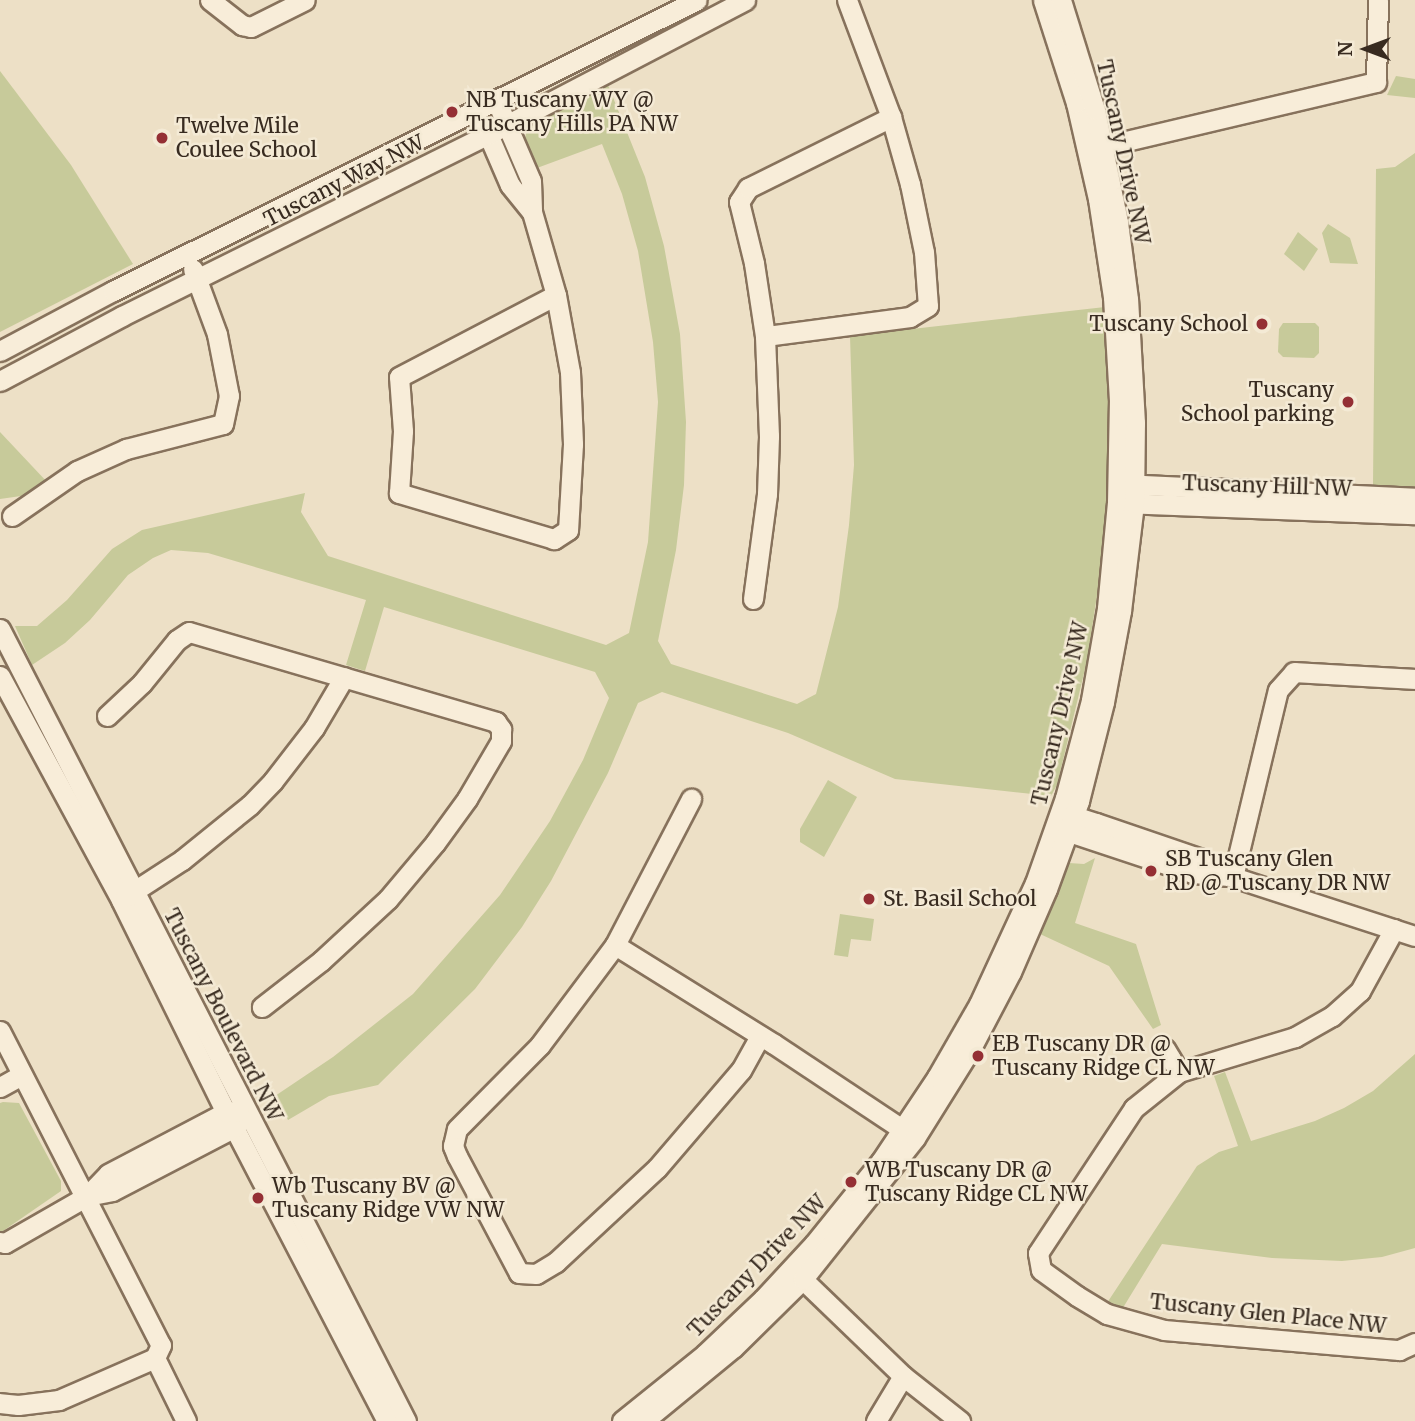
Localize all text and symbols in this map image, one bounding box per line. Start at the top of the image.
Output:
north arrow [1331,14,1401,84]
text: N [1333,42,1357,57]
street label: Tuscany Drive NW [1091,57,1155,247]
place label: NB Tuscany WY @ Tuscany Hills PA NW [466,87,678,137]
marker: NB Tuscany WY @ Tuscany Hills PA NW [444,104,460,120]
place label: Twelve Mile Coulee School [176,113,317,163]
marker: Twelve Mile Coulee School [154,130,170,146]
street label: Tuscany Way NW [260,130,428,232]
place label: Tuscany School [1089,311,1248,337]
marker: Tuscany School [1254,316,1270,332]
place label: Tuscany School parking [1181,377,1334,427]
marker: Tuscany School parking [1340,394,1356,410]
street label: Tuscany Hill NW [1182,470,1352,502]
street label: Tuscany Drive NW [1027,620,1093,808]
place label: SB Tuscany Glen RD @ Tuscany DR NW [1165,846,1390,896]
marker: SB Tuscany Glen RD @ Tuscany DR NW [1143,863,1159,879]
place label: St. Basil School [883,886,1036,912]
marker: St. Basil School [861,891,877,907]
street label: Tuscany Boulevard NW [158,904,288,1126]
place label: EB Tuscany DR @ Tuscany Ridge CL NW [992,1031,1215,1081]
marker: EB Tuscany DR @ Tuscany Ridge CL NW [970,1048,986,1064]
place label: WB Tuscany DR @ Tuscany Ridge CL NW [865,1157,1088,1207]
place label: Wb Tuscany BV @ Tuscany Ridge VW NW [272,1173,504,1223]
marker: WB Tuscany DR @ Tuscany Ridge CL NW [843,1174,859,1190]
marker: Wb Tuscany BV @ Tuscany Ridge VW NW [250,1190,266,1206]
street label: Tuscany Drive NW [683,1190,831,1342]
street label: Tuscany Glen Place NW [1149,1289,1387,1339]

